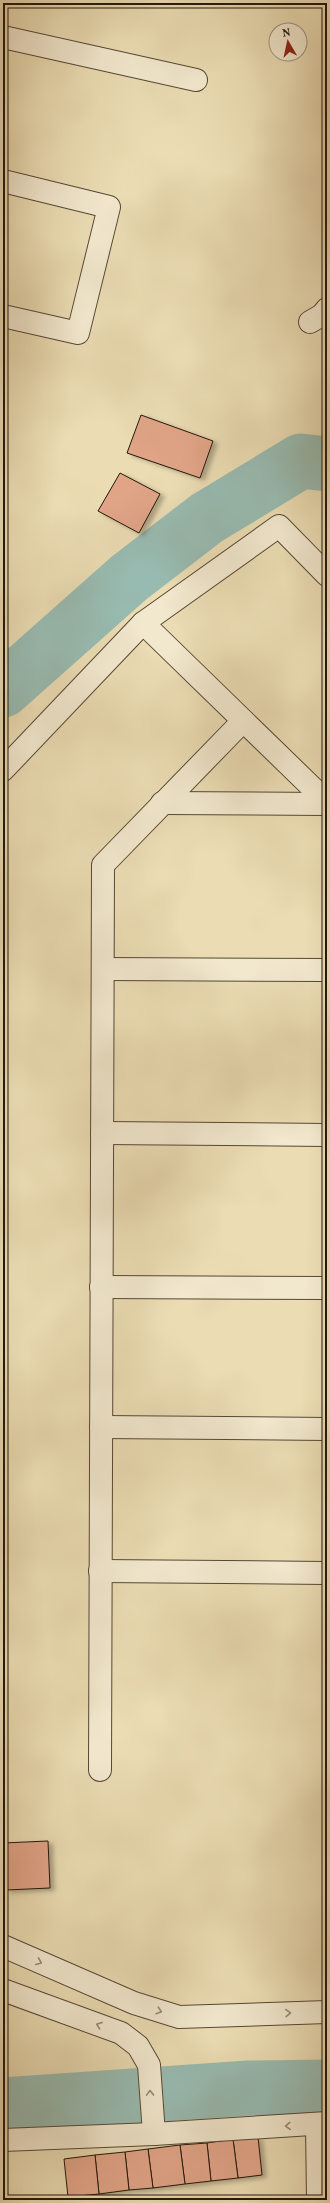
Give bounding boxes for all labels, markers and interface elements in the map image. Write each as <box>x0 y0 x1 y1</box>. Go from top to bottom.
north arrow <box>268 22 308 62</box>
text: N <box>282 26 292 42</box>
one-way arrow <box>34 1957 42 1965</box>
one-way arrow <box>155 2006 162 2015</box>
one-way arrow <box>285 2009 291 2018</box>
one-way arrow <box>95 2021 102 2029</box>
one-way arrow <box>146 2090 155 2096</box>
one-way arrow <box>285 2121 291 2130</box>

